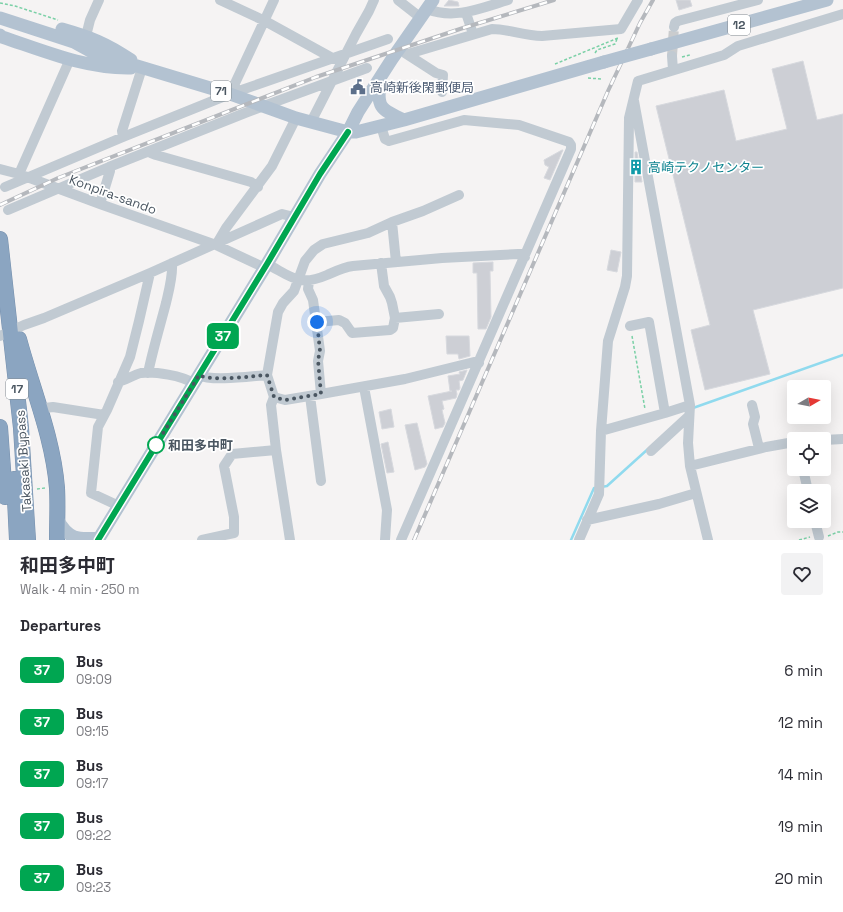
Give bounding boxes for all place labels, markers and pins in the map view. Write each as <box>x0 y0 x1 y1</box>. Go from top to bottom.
public building icon: 高崎新後閑郵便局 <box>349 78 367 96</box>
place label: 高崎新後閑郵便局 <box>370 79 474 96</box>
building icon: 高崎テクノセンター <box>627 158 645 176</box>
place label: 高崎テクノセンター <box>648 159 764 176</box>
marker: 和田多中町 <box>147 436 165 454</box>
place label: 和田多中町 <box>168 437 233 454</box>

